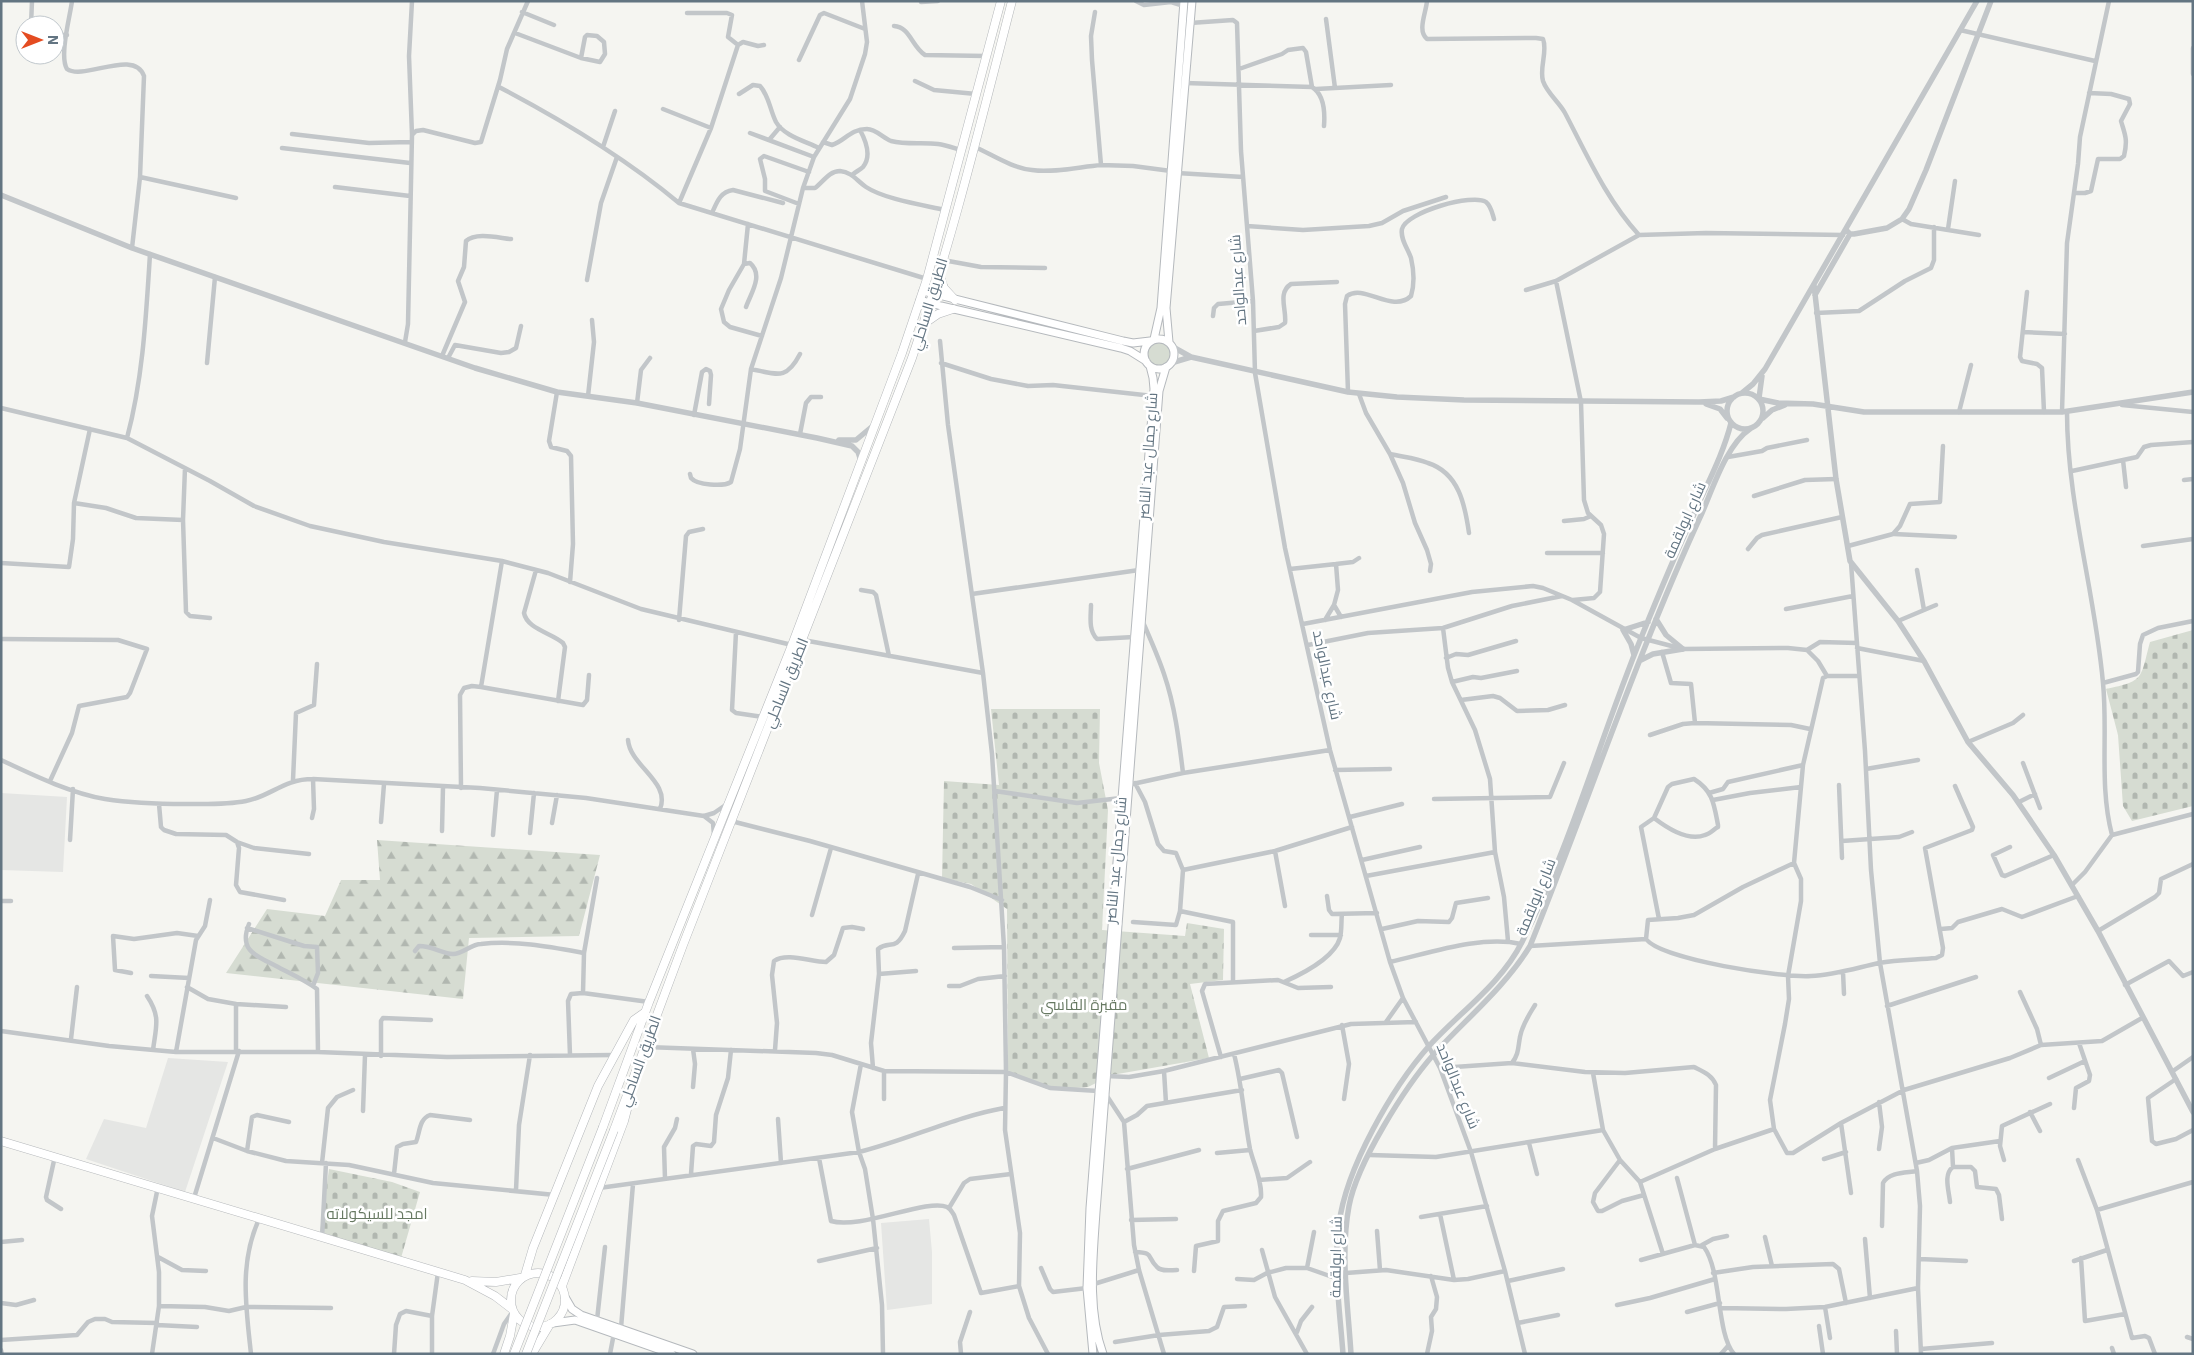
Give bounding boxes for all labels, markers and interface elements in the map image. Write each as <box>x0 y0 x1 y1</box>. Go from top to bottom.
north arrow <box>15 15 65 65</box>
text: N <box>44 35 62 45</box>
street label: شارع عبدالواحد <box>1225 234 1252 326</box>
street label: الطريق الساحلي <box>905 255 954 353</box>
street label: شارع جمال عبد الناصر <box>1134 392 1163 521</box>
street label: شارع ابولقمة <box>1659 479 1712 562</box>
street label: شارع عبدالواحد <box>1307 628 1346 722</box>
street label: الطريق الساحلي <box>759 635 815 732</box>
street label: شارع جمال عبد الناصر <box>1100 796 1132 925</box>
street label: شارع ابولقمة <box>1511 855 1562 939</box>
park label: مقبرة الفاسي <box>1041 995 1127 1017</box>
street label: الطريق الساحلي <box>614 1013 668 1110</box>
street label: شارع عبدالواحد <box>1431 1040 1484 1132</box>
park label: امجد للسيكولاته <box>326 1204 428 1223</box>
street label: شارع ابولقمة <box>1325 1216 1348 1298</box>

